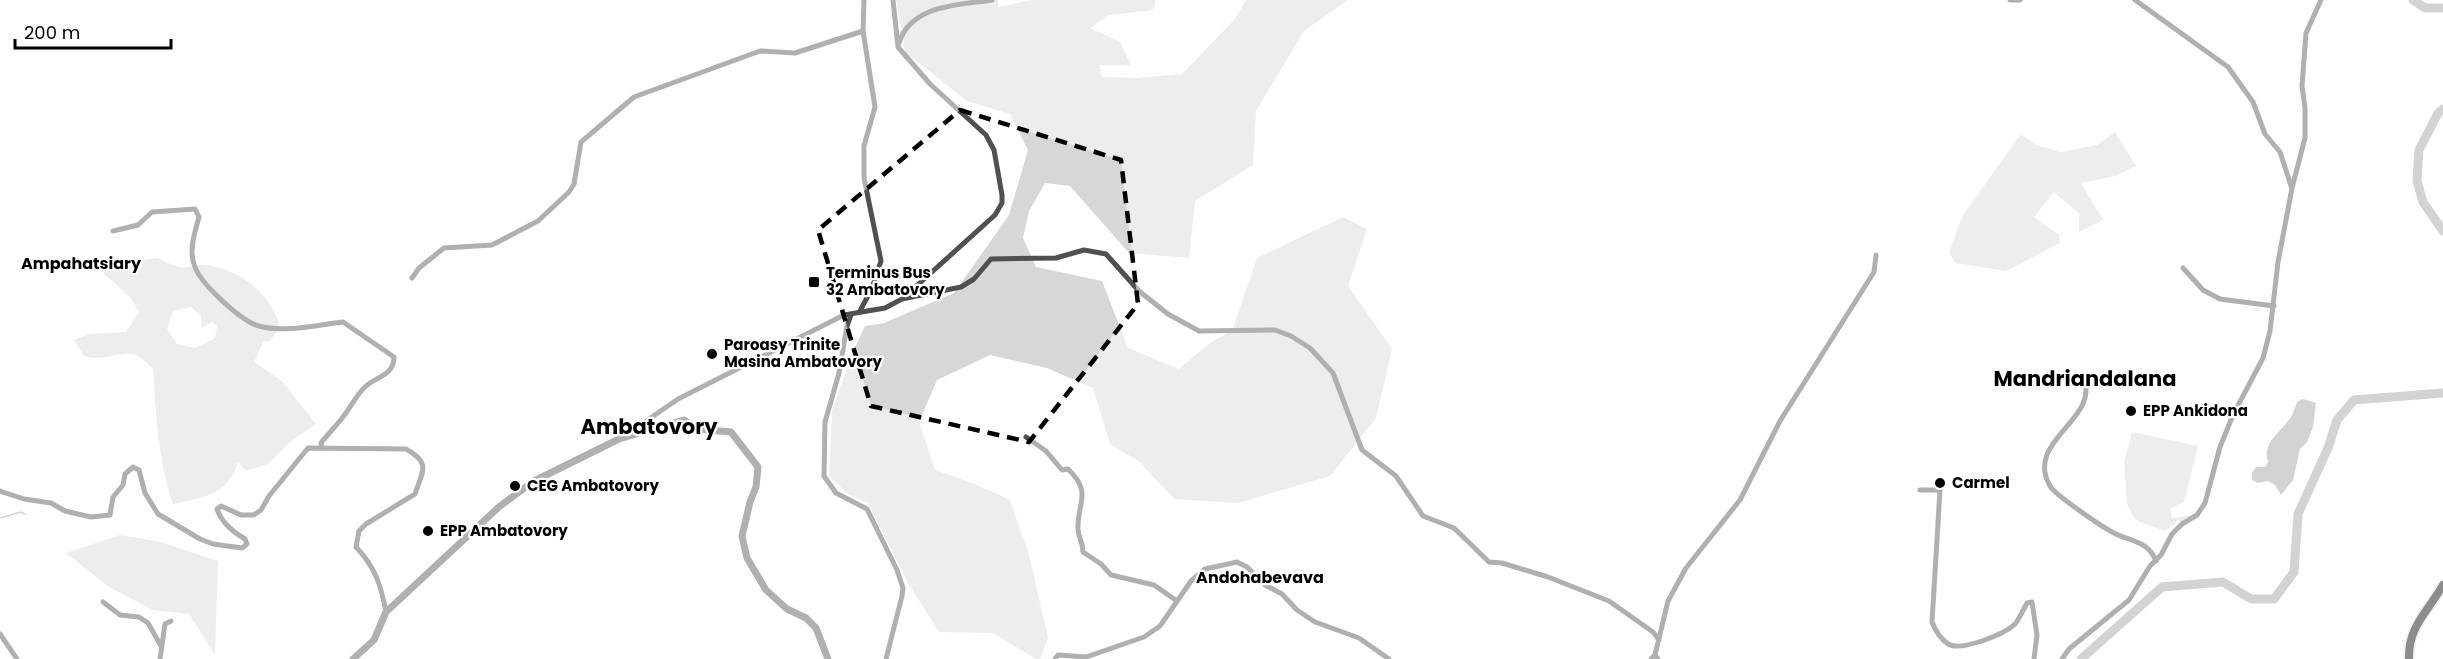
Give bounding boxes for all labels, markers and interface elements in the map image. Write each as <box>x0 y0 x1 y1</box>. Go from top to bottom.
scale bar <box>15 12 171 50</box>
text: 200 m <box>24 20 80 45</box>
district label: Ampahatsiary <box>21 252 142 275</box>
place label: Terminus Bus 32 Ambatovory <box>826 262 945 300</box>
marker: Terminus Bus 32 Ambatovory <box>807 275 821 289</box>
place label: Paroasy Trinite Masina Ambatovory <box>724 334 883 372</box>
marker: Paroasy Trinite Masina Ambatovory <box>705 347 719 361</box>
district label: Mandriandalana <box>1994 364 2176 393</box>
place label: EPP Ankidona <box>2143 400 2248 421</box>
marker: EPP Ankidona <box>2124 404 2138 418</box>
district label: Ambatovory <box>581 412 718 441</box>
place label: Carmel <box>1952 472 2010 493</box>
place label: CEG Ambatovory <box>527 475 659 496</box>
marker: Carmel <box>1933 476 1947 490</box>
marker: CEG Ambatovory <box>508 479 522 493</box>
place label: EPP Ambatovory <box>440 520 568 541</box>
marker: EPP Ambatovory <box>421 524 435 538</box>
district label: Andohabevava <box>1196 566 1324 589</box>

